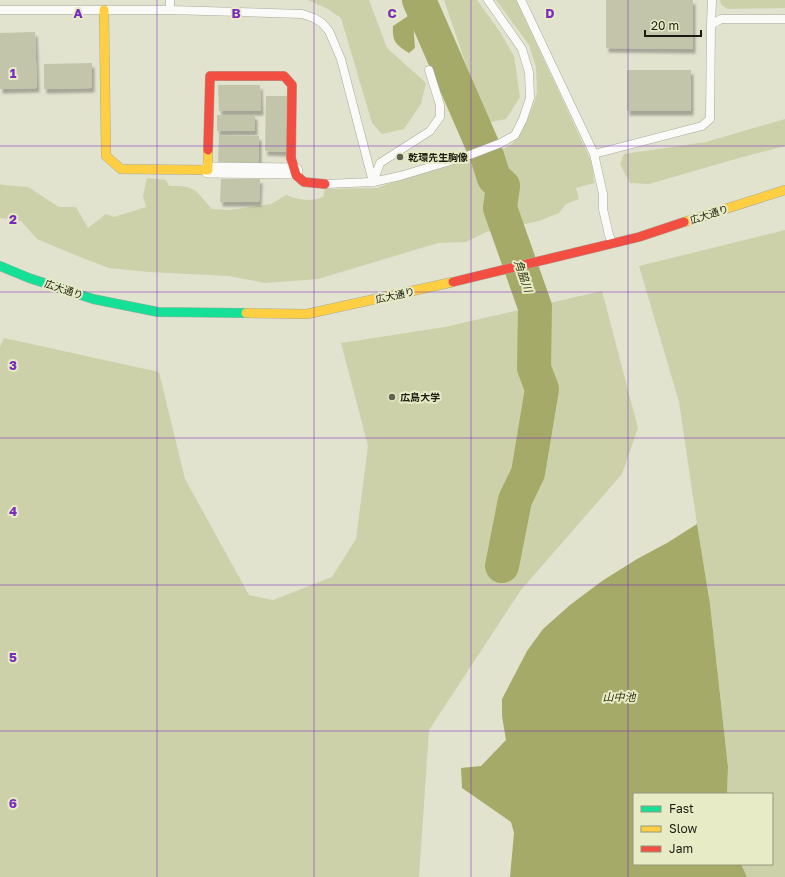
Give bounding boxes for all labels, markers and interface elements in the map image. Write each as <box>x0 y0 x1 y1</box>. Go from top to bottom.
text: A <box>73 5 83 21</box>
text: B <box>231 5 241 21</box>
text: C <box>387 5 397 21</box>
text: D <box>545 5 555 21</box>
scale bar <box>645 12 701 38</box>
text: 20 m <box>651 18 679 33</box>
text: 1 <box>10 65 17 81</box>
place label: 乾環先生胸像 <box>408 151 468 163</box>
marker: 乾環先生胸像 <box>395 152 405 162</box>
street label: 広大通り <box>688 202 730 226</box>
text: 2 <box>9 211 17 227</box>
water label: 角脇川 <box>512 258 536 295</box>
street label: 広大通り <box>43 277 85 301</box>
street label: 広大通り <box>374 285 416 305</box>
text: 3 <box>9 357 17 373</box>
place label: 広島大学 <box>400 391 440 403</box>
marker: 広島大学 <box>387 392 397 402</box>
text: 4 <box>9 503 17 519</box>
text: 5 <box>9 649 17 665</box>
water label: 山中池 <box>603 690 636 703</box>
legend <box>633 793 773 865</box>
text: 6 <box>9 795 17 811</box>
text: Fast <box>669 801 694 816</box>
text: Slow <box>669 821 697 836</box>
text: Jam <box>669 841 693 856</box>

